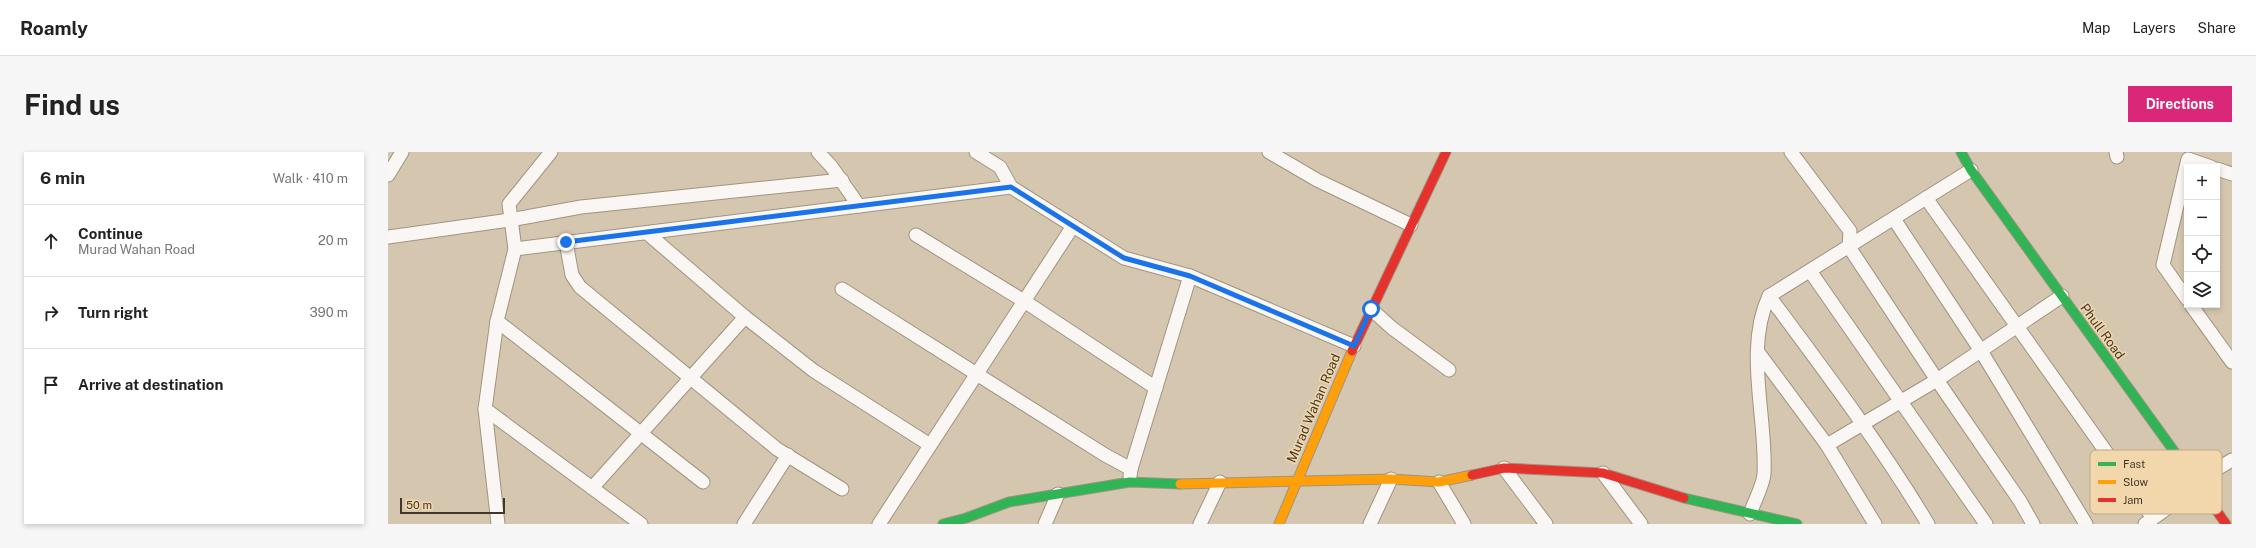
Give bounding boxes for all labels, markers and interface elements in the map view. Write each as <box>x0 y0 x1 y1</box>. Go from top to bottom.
text: Roamly <box>20 17 88 39</box>
text: Map <box>2082 20 2110 36</box>
text: Layers <box>2132 20 2176 36</box>
text: Share <box>2198 20 2236 36</box>
button: Directions <box>2128 86 2232 122</box>
text: Find us <box>24 88 120 121</box>
map controls <box>2184 164 2220 308</box>
button: + <box>2184 164 2220 200</box>
text: 6 min <box>40 168 85 188</box>
text: Walk · 410 m <box>273 171 348 186</box>
button: − <box>2184 200 2220 236</box>
text: Continue <box>78 225 143 242</box>
icon: ahead <box>40 230 62 252</box>
text: 20 m <box>318 233 348 248</box>
route end <box>557 233 575 251</box>
button: locate <box>2184 236 2220 272</box>
text: Murad Wahan Road <box>78 242 195 257</box>
button: layers <box>2184 272 2220 308</box>
route start <box>1362 300 1380 318</box>
street label: Phull Road <box>2077 301 2128 362</box>
icon: right <box>40 302 62 324</box>
text: Turn right <box>78 304 148 321</box>
text: 390 m <box>310 305 348 320</box>
street label: Murad Wahan Road <box>1284 351 1343 465</box>
icon: arrive <box>40 374 62 396</box>
text: Arrive at destination <box>78 376 223 393</box>
legend <box>2090 450 2222 514</box>
text: Fast <box>2123 458 2145 470</box>
text: Slow <box>2123 476 2149 488</box>
text: Jam <box>2123 494 2143 506</box>
scale bar <box>400 496 505 515</box>
text: 50 m <box>406 499 432 511</box>

